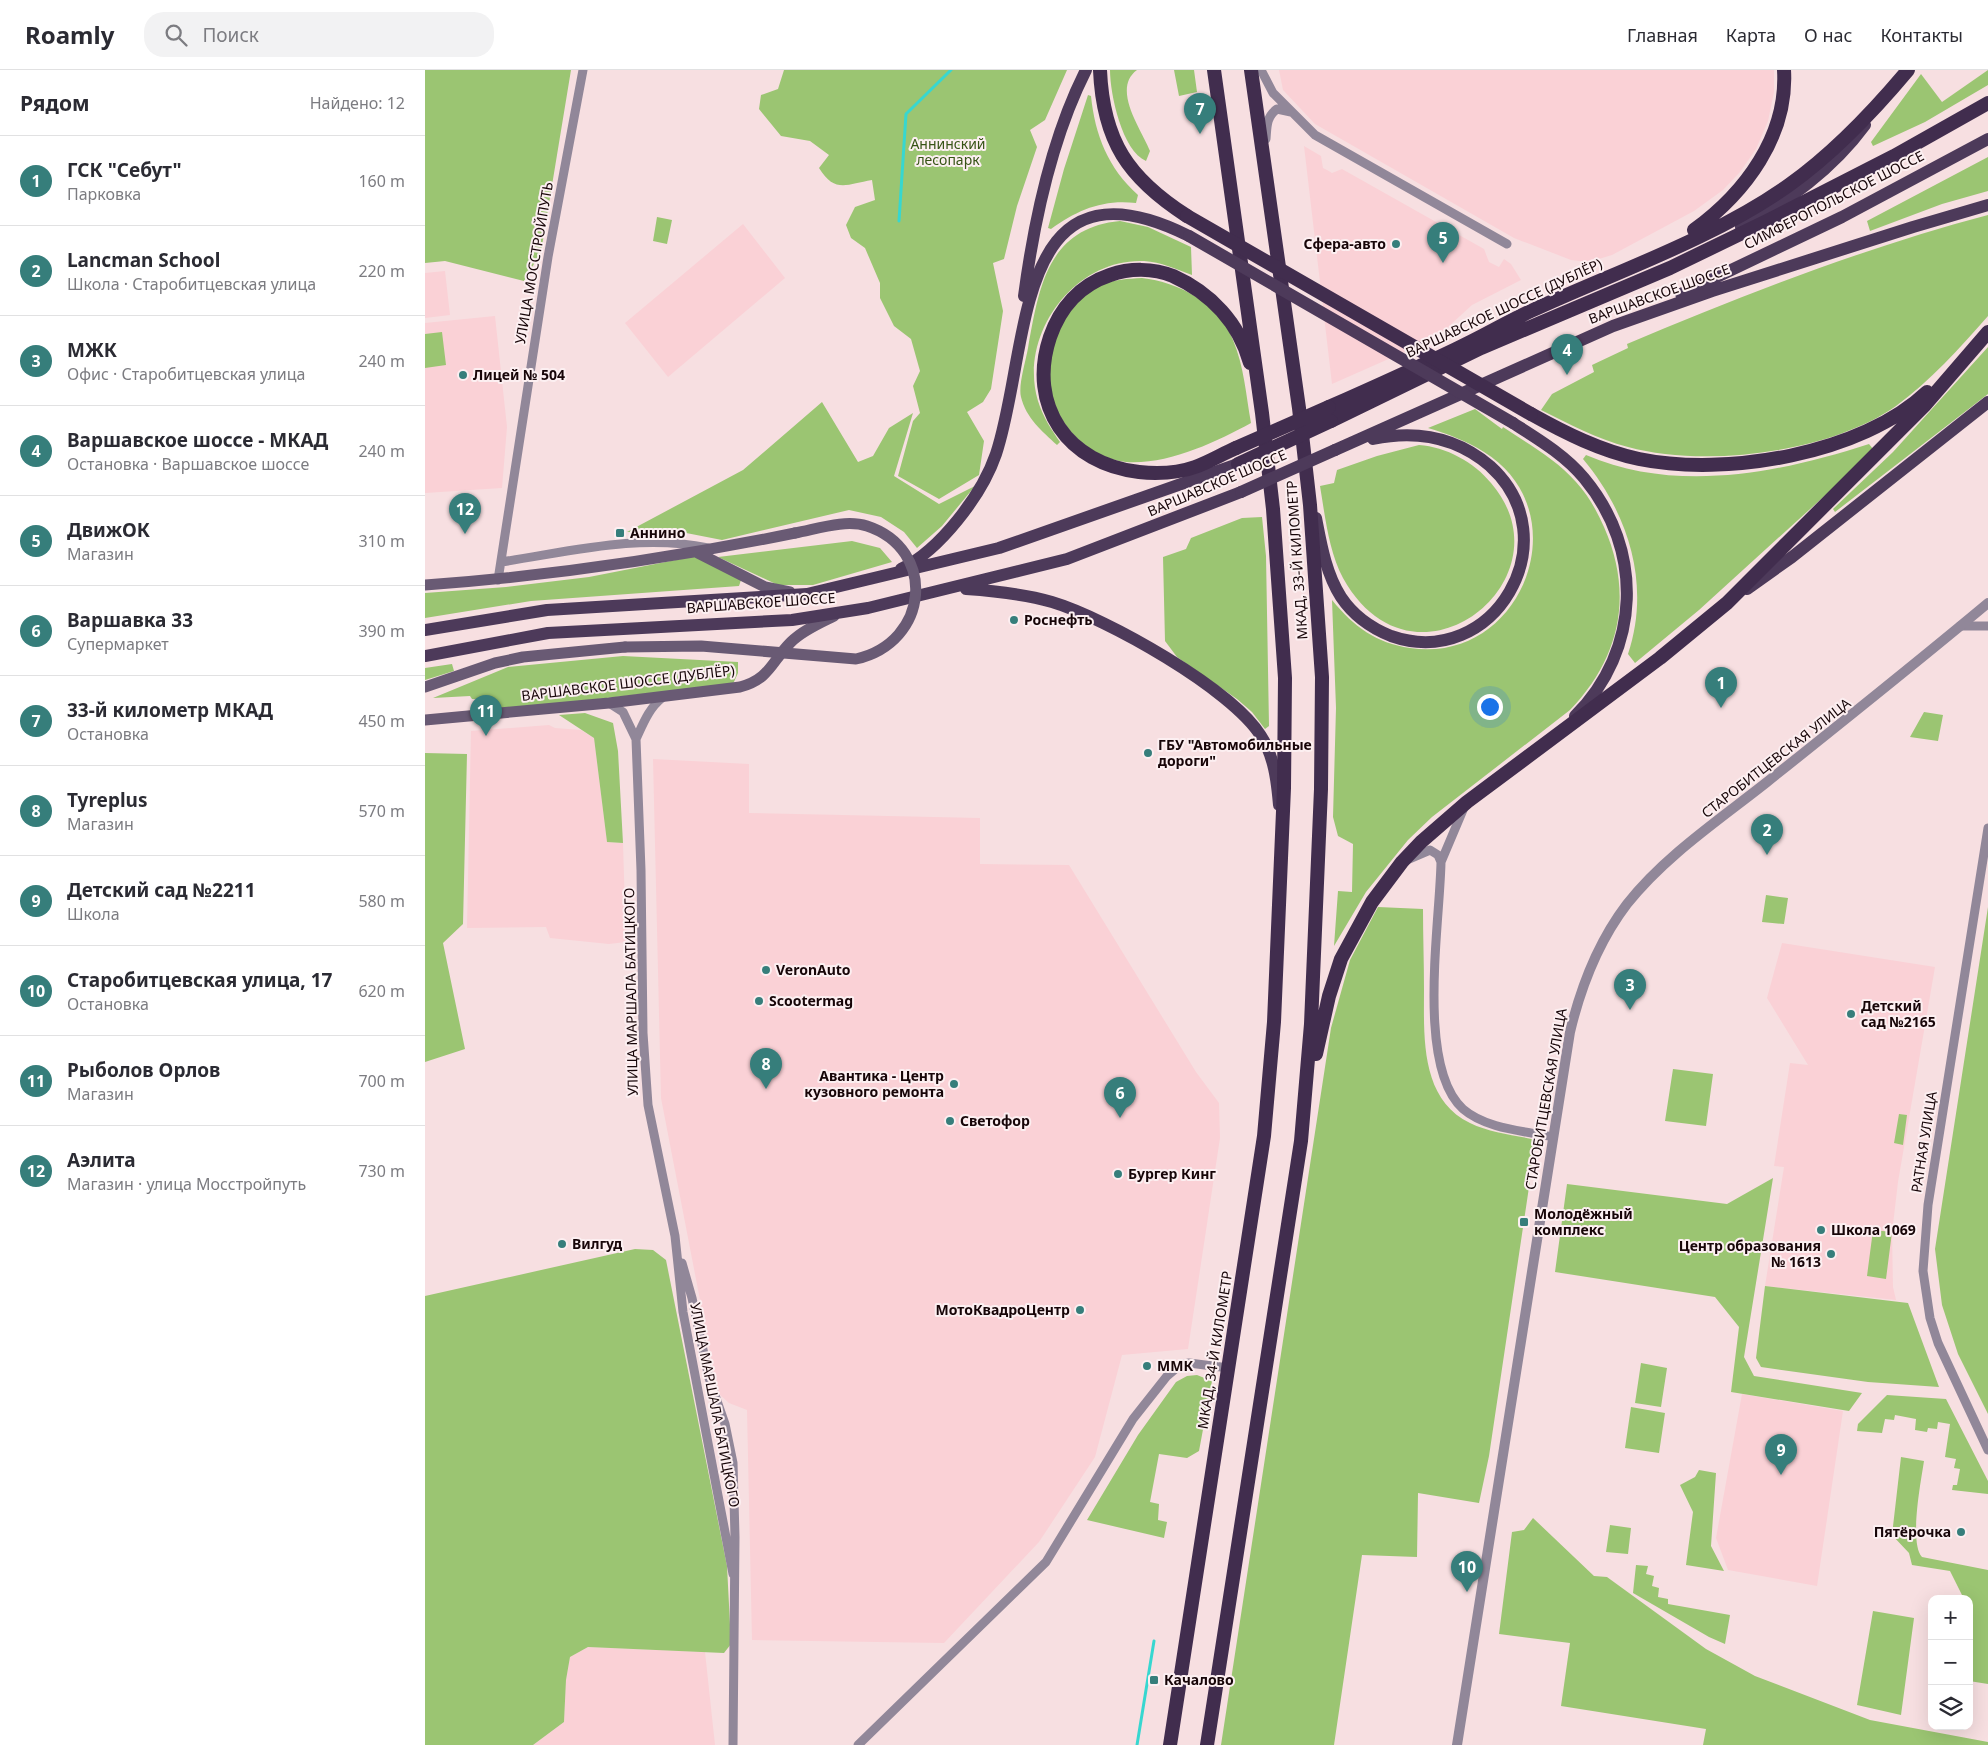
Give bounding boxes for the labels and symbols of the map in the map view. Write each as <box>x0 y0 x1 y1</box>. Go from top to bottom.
pin: 7 <box>1184 93 1216 134</box>
park label: Аннинский лесопарк <box>910 134 986 169</box>
street label: СИМФЕРОПОЛЬСКОЕ ШОССЕ <box>1740 146 1927 253</box>
street label: УЛИЦА МОССТРОЙПУТЬ <box>510 180 557 345</box>
pin: 5 <box>1427 222 1459 263</box>
place label: Сфера-авто <box>1304 234 1386 253</box>
marker: Сфера-авто <box>1390 238 1402 250</box>
street label: ВАРШАВСКОЕ ШОССЕ (ДУБЛЁР) <box>1403 254 1605 362</box>
street label: ВАРШАВСКОЕ ШОССЕ <box>1586 259 1732 328</box>
pin: 4 <box>1551 334 1583 375</box>
place label: Лицей № 504 <box>473 365 565 384</box>
marker: Лицей № 504 <box>457 369 469 381</box>
street label: ВАРШАВСКОЕ ШОССЕ <box>1144 445 1289 520</box>
street label: МКАД, 33-Й КИЛОМЕТР <box>1281 480 1312 640</box>
pin: 12 <box>449 493 481 534</box>
place label: Аннино <box>630 523 686 542</box>
marker: Аннино <box>614 527 626 539</box>
street label: ВАРШАВСКОЕ ШОССЕ <box>686 588 836 617</box>
place label: Роснефть <box>1024 610 1093 629</box>
marker: Роснефть <box>1008 614 1020 626</box>
street label: ВАРШАВСКОЕ ШОССЕ (ДУБЛЁР) <box>520 660 736 705</box>
pin: 1 <box>1705 667 1737 708</box>
street label: СТАРОБИТЦЕВСКАЯ УЛИЦА <box>1697 693 1854 822</box>
your location <box>1477 694 1503 720</box>
pin: 11 <box>470 695 502 736</box>
place label: ГБУ "Автомобильные дороги" <box>1158 735 1312 770</box>
marker: ГБУ "Автомобильные дороги" <box>1142 747 1154 759</box>
pin: 2 <box>1751 814 1783 855</box>
street label: УЛИЦА МАРШАЛА БАТИЦКОГО <box>619 888 642 1096</box>
place label: VeronAuto <box>776 960 851 979</box>
marker: VeronAuto <box>760 964 772 976</box>
pin: 3 <box>1614 969 1646 1010</box>
place label: Scootermag <box>769 991 853 1010</box>
marker: Scootermag <box>753 995 765 1007</box>
place label: Детский сад №2165 <box>1861 996 1936 1031</box>
street label: СТАРОБИТЦЕВСКАЯ УЛИЦА <box>1520 1006 1571 1191</box>
marker: Детский сад №2165 <box>1845 1008 1857 1020</box>
pin: 8 <box>750 1048 782 1089</box>
place label: Авантика - Центр кузовного ремонта <box>804 1066 944 1101</box>
pin: 6 <box>1104 1077 1136 1118</box>
marker: Авантика - Центр кузовного ремонта <box>948 1078 960 1090</box>
street label: РАТНАЯ УЛИЦА <box>1906 1090 1941 1194</box>
place label: Светофор <box>960 1111 1030 1130</box>
marker: Светофор <box>944 1115 956 1127</box>
place label: Бургер Кинг <box>1128 1164 1216 1183</box>
marker: Бургер Кинг <box>1112 1168 1124 1180</box>
place label: Молодёжный комплекс <box>1534 1204 1633 1239</box>
marker: Молодёжный комплекс <box>1518 1216 1530 1228</box>
place label: Школа 1069 <box>1831 1220 1916 1239</box>
marker: Школа 1069 <box>1815 1224 1827 1236</box>
place label: Вилгуд <box>572 1234 622 1253</box>
place label: Центр образования № 1613 <box>1679 1236 1821 1271</box>
marker: Вилгуд <box>556 1238 568 1250</box>
marker: Центр образования № 1613 <box>1825 1248 1837 1260</box>
street label: МКАД, 34-Й КИЛОМЕТР <box>1193 1270 1236 1430</box>
place label: МотоКвадроЦентр <box>936 1300 1070 1319</box>
street label: УЛИЦА МАРШАЛА БАТИЦКОГО <box>686 1301 745 1509</box>
marker: МотоКвадроЦентр <box>1074 1304 1086 1316</box>
place label: ММК <box>1157 1356 1193 1375</box>
marker: ММК <box>1141 1360 1153 1372</box>
pin: 9 <box>1765 1434 1797 1475</box>
place label: Пятёрочка <box>1874 1522 1951 1541</box>
marker: Пятёрочка <box>1955 1526 1967 1538</box>
pin: 10 <box>1451 1551 1483 1592</box>
place label: Качалово <box>1164 1670 1234 1689</box>
marker: Качалово <box>1148 1674 1160 1686</box>

